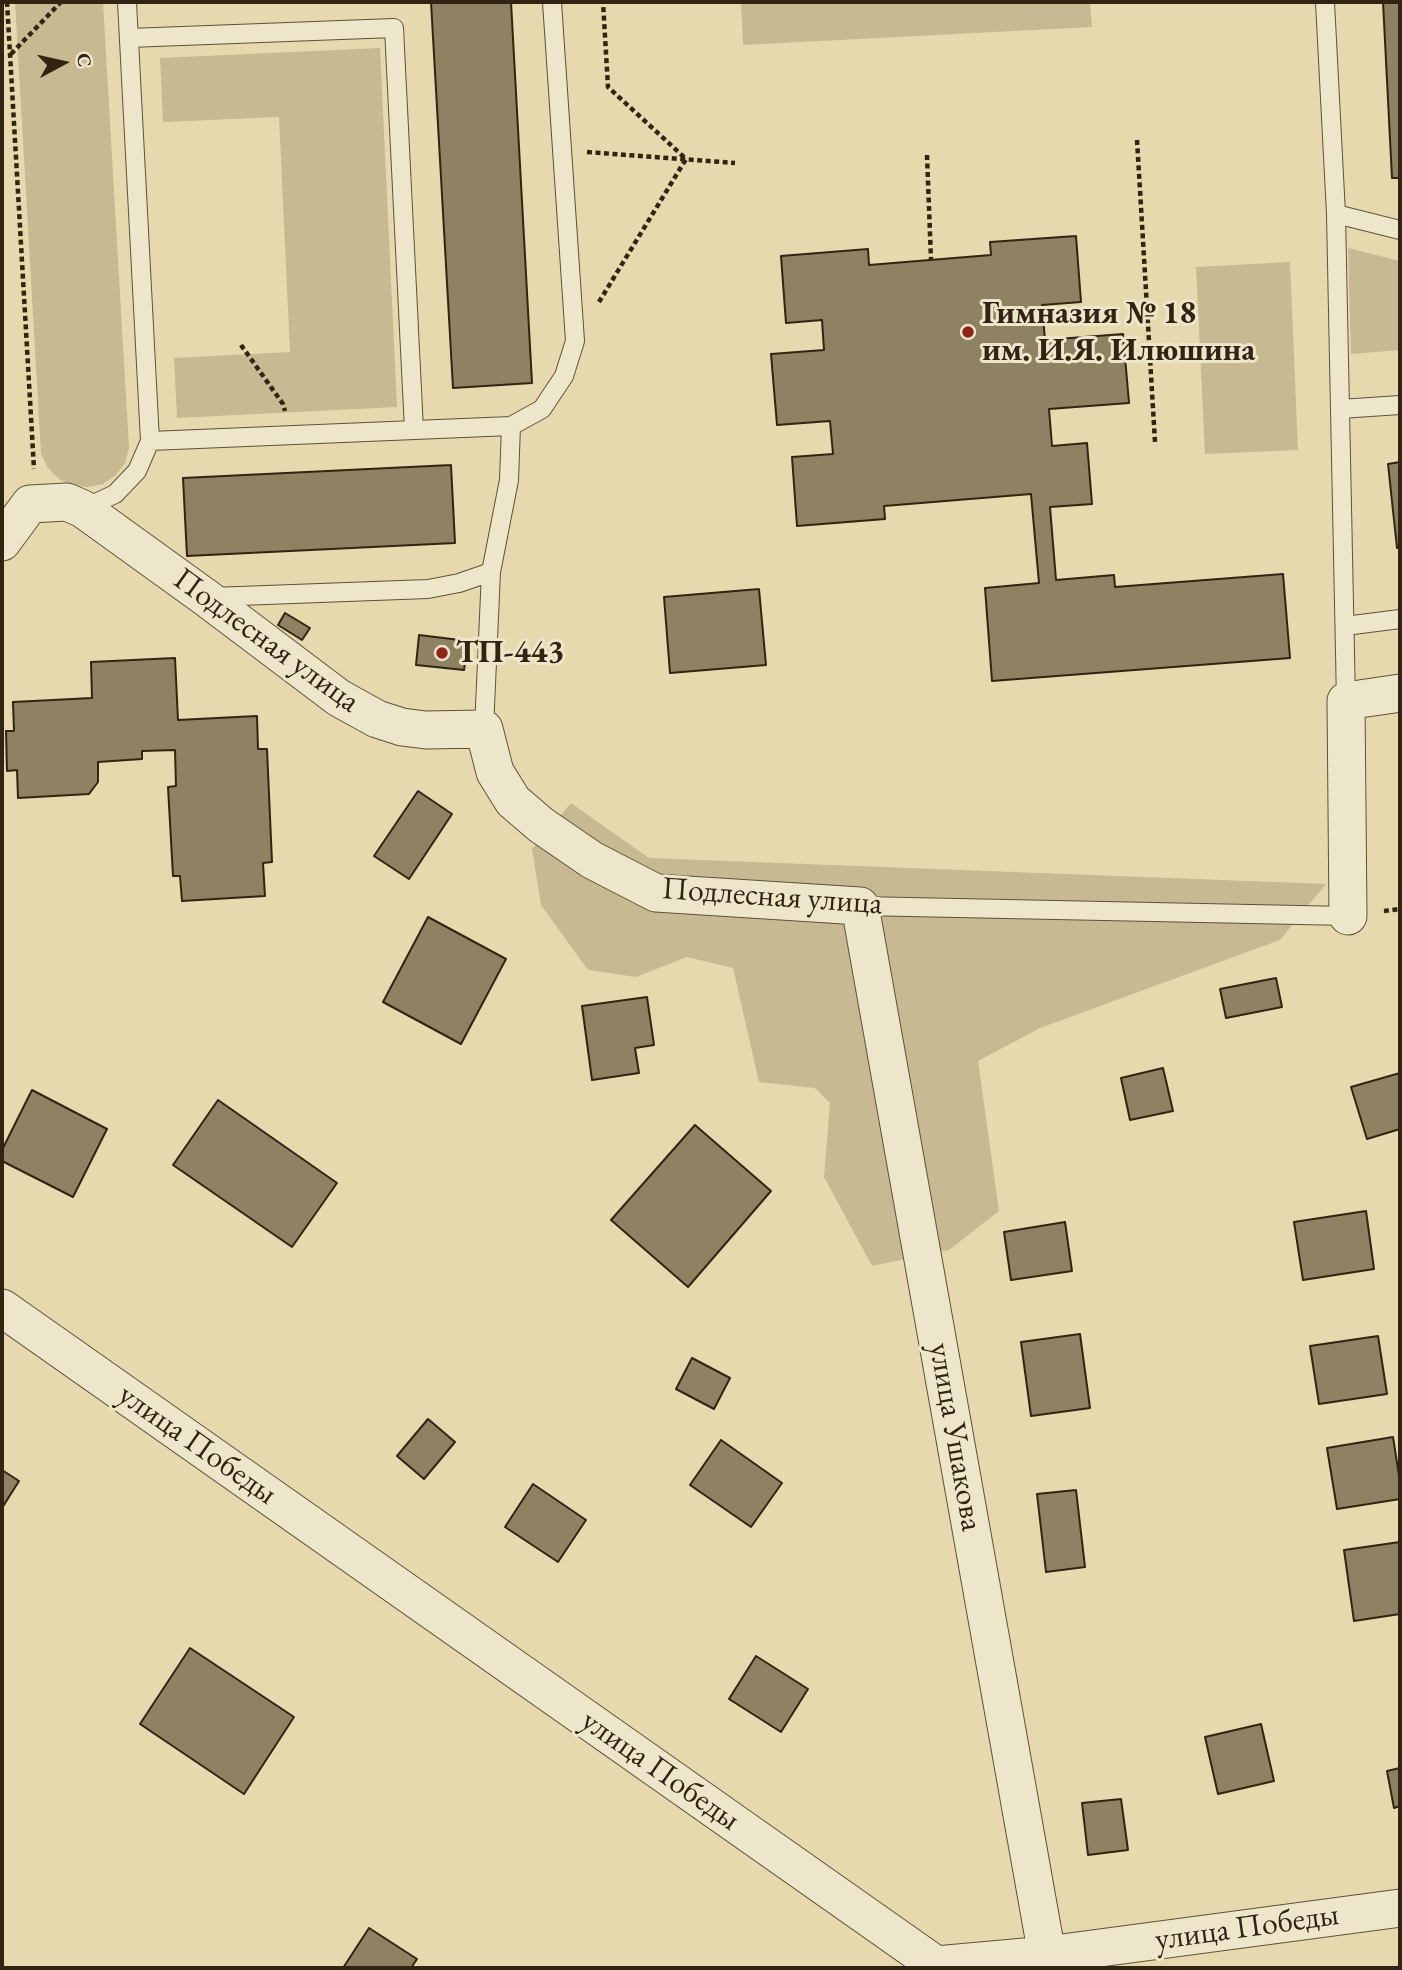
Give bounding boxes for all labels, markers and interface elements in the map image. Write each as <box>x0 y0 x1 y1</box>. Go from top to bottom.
north arrow <box>28 28 98 98</box>
text: С <box>71 52 98 68</box>
place label: Гимназия № 18 им. И.Я. Илюшина <box>982 295 1255 370</box>
marker: Гимназия № 18 им. И.Я. Илюшина <box>960 324 976 340</box>
street label: Подлесная улица <box>165 561 367 721</box>
place label: ТП-443 <box>456 634 564 672</box>
marker: ТП-443 <box>434 645 450 661</box>
street label: Подлесная улица <box>660 870 884 924</box>
street label: улица Ушакова <box>920 1340 990 1534</box>
street label: улица Победы <box>110 1376 284 1514</box>
street label: улица Победы <box>573 1702 747 1840</box>
street label: улица Победы <box>1153 1896 1341 1960</box>

